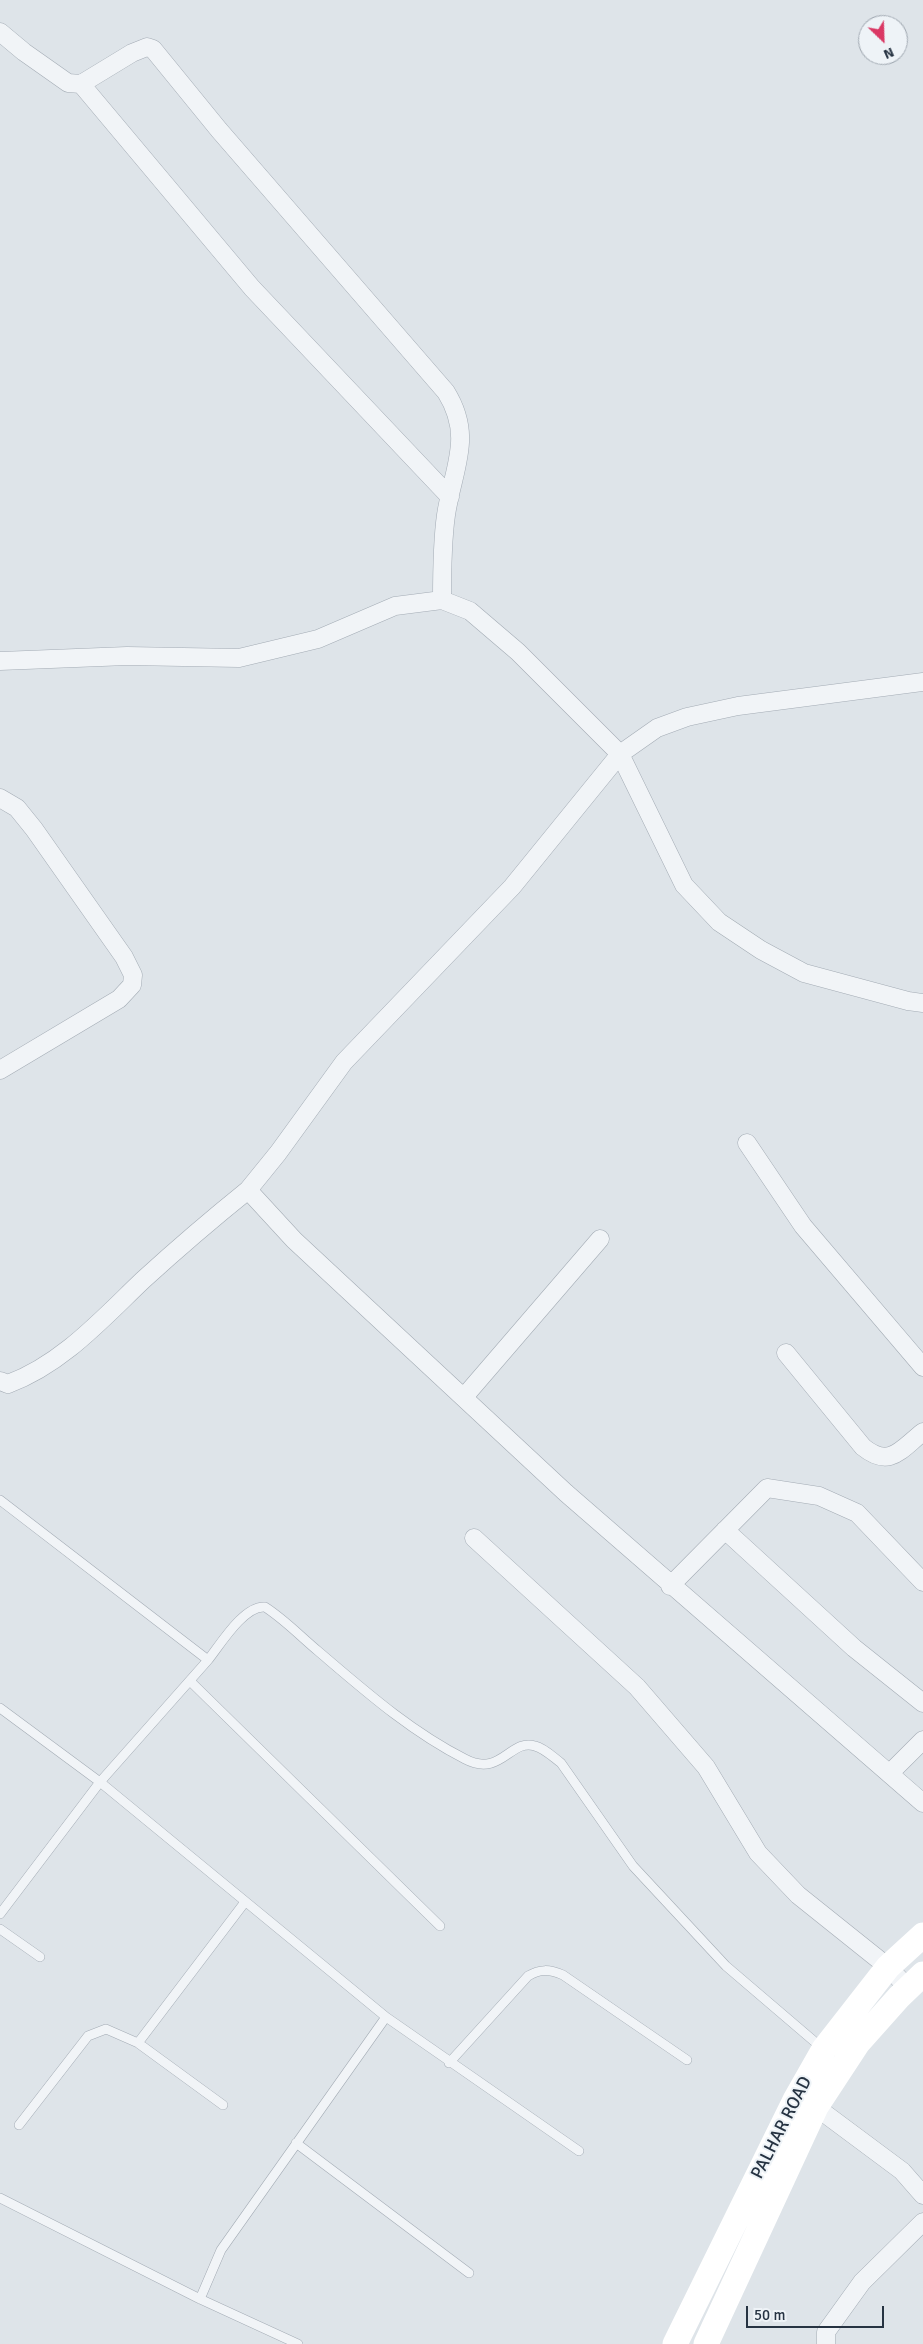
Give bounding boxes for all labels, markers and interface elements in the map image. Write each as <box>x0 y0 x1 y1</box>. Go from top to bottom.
north arrow <box>858 15 908 65</box>
text: N <box>881 43 897 63</box>
street label: PALHAR ROAD <box>747 2073 817 2183</box>
scale bar <box>748 2296 886 2328</box>
text: 50 m <box>754 2306 785 2324</box>

